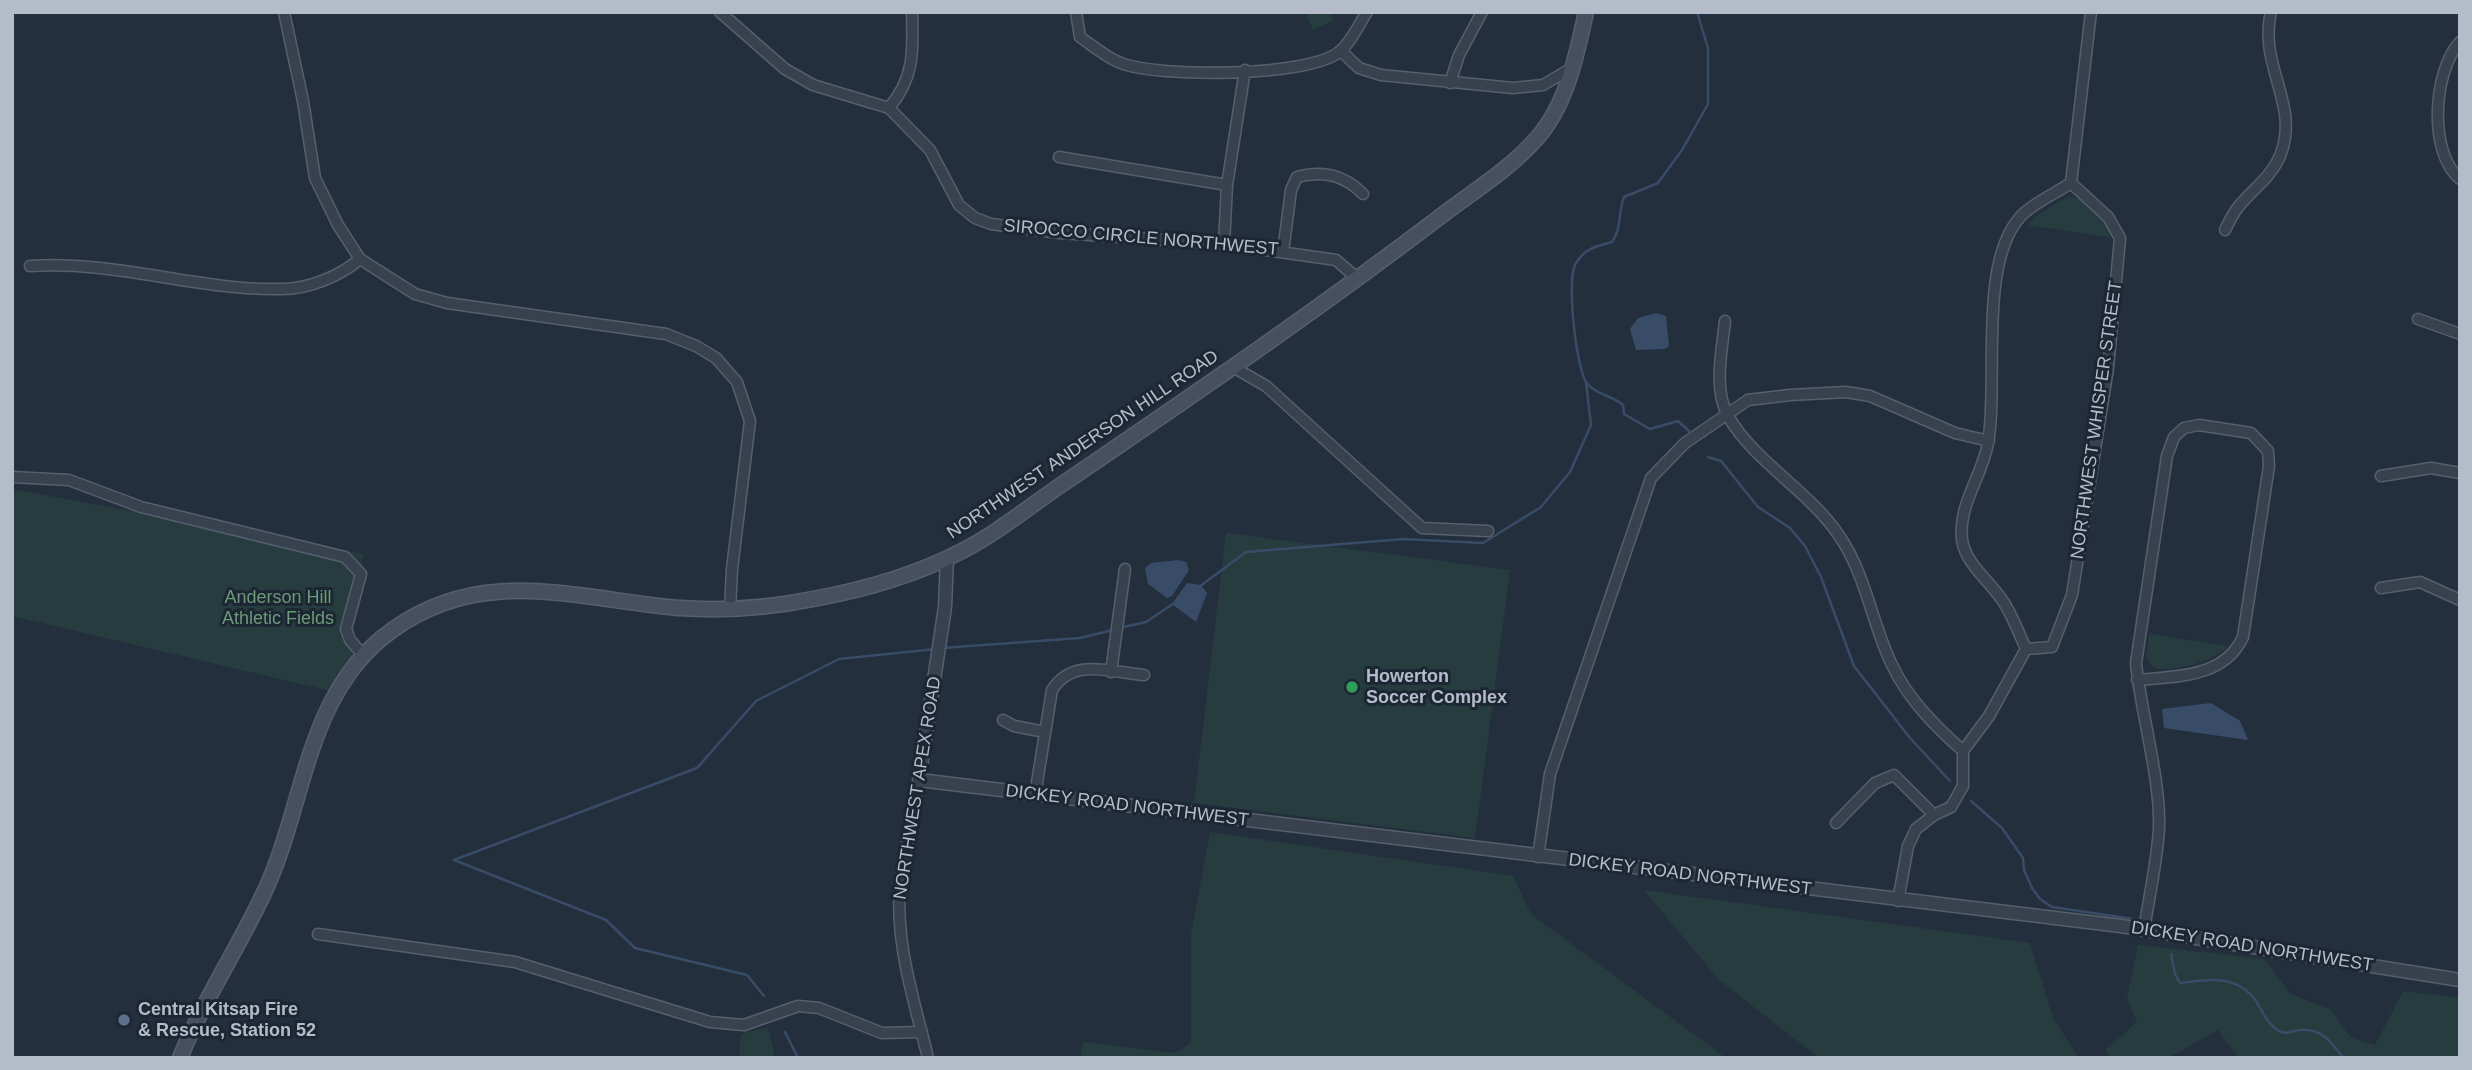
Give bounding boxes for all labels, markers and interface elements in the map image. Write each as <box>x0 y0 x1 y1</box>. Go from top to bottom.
street label: SIROCCO CIRCLE NORTHWEST <box>1003 215 1279 261</box>
street label: NORTHWEST WHISPER STREET <box>2067 280 2127 560</box>
street label: NORTHWEST ANDERSON HILL ROAD <box>943 346 1223 544</box>
park label: Anderson Hill Athletic Fields <box>222 587 334 630</box>
place label: Howerton Soccer Complex <box>1366 666 1507 708</box>
street label: NORTHWEST APEX ROAD <box>890 675 946 901</box>
marker: Howerton Soccer Complex <box>1344 679 1360 695</box>
street label: DICKEY ROAD NORTHWEST <box>1004 780 1250 832</box>
street label: DICKEY ROAD NORTHWEST <box>1567 849 1813 901</box>
street label: DICKEY ROAD NORTHWEST <box>2129 917 2375 977</box>
place label: Central Kitsap Fire & Rescue, Station 52 <box>138 999 316 1042</box>
marker: Central Kitsap Fire & Rescue, Station 52 <box>116 1012 132 1028</box>

